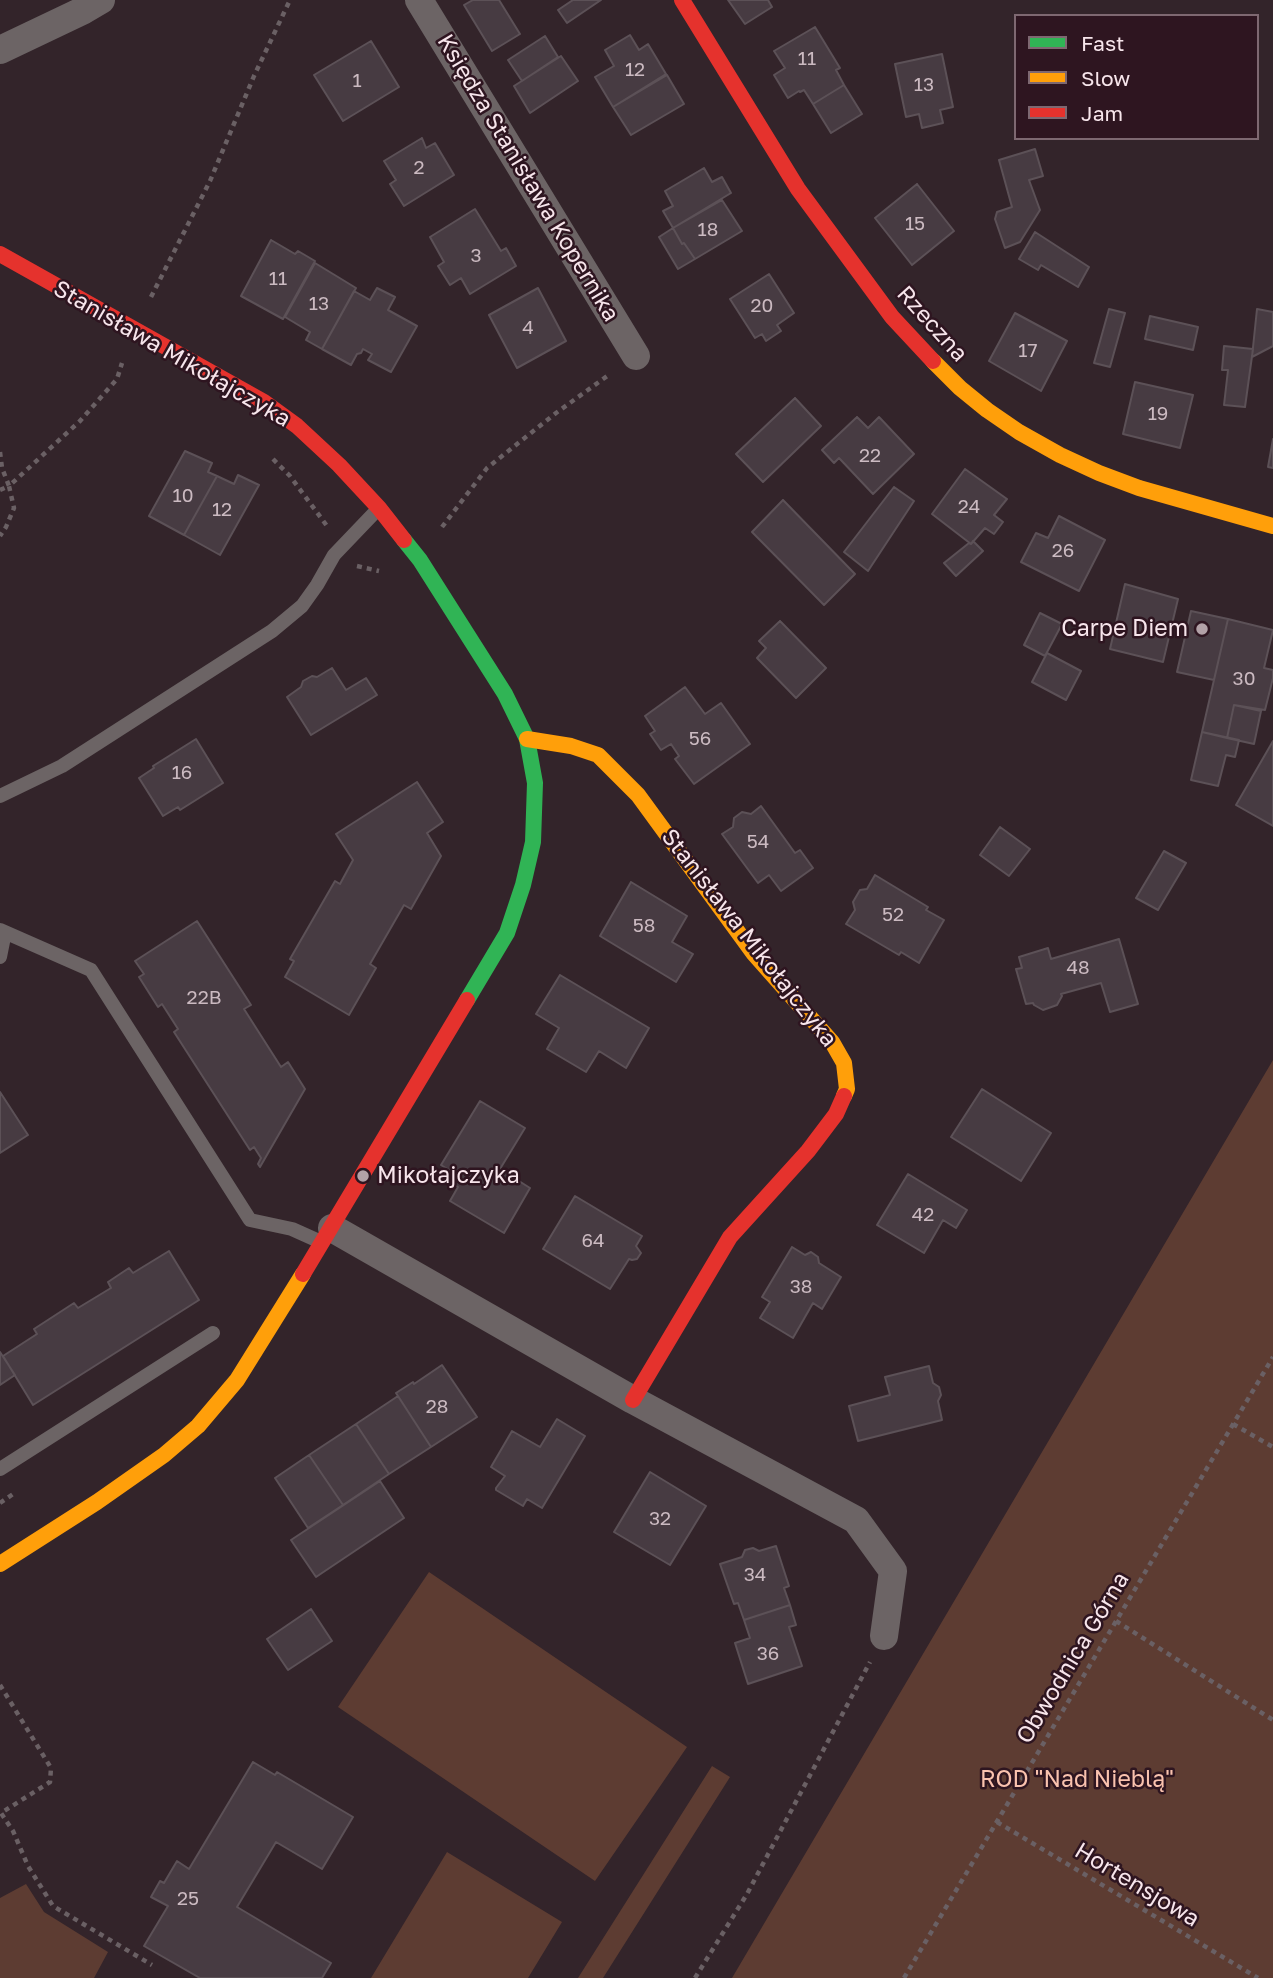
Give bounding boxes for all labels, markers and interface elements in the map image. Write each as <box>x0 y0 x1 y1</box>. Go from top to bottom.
legend <box>1014 14 1259 140</box>
street label: Księdza Stanisława Kopernika <box>431 29 625 327</box>
text: Fast <box>1081 30 1124 56</box>
house number: 11 <box>798 48 816 70</box>
house number: 12 <box>625 59 645 81</box>
text: Slow <box>1081 65 1130 91</box>
house number: 1 <box>352 70 362 92</box>
house number: 13 <box>914 74 934 96</box>
text: Jam <box>1081 100 1123 126</box>
house number: 2 <box>413 157 425 179</box>
house number: 15 <box>905 213 925 235</box>
house number: 18 <box>698 219 718 241</box>
house number: 3 <box>470 245 482 267</box>
house number: 11 <box>269 268 287 290</box>
street label: Stanisława Mikołajczyka <box>49 275 295 433</box>
street label: Rzeczna <box>891 280 973 368</box>
house number: 13 <box>309 293 329 315</box>
house number: 20 <box>751 295 773 317</box>
house number: 4 <box>522 317 534 339</box>
house number: 17 <box>1018 340 1038 362</box>
house number: 19 <box>1148 403 1168 425</box>
house number: 22 <box>859 445 881 467</box>
house number: 10 <box>173 485 193 507</box>
house number: 24 <box>958 496 980 518</box>
house number: 12 <box>212 499 232 521</box>
house number: 26 <box>1052 540 1074 562</box>
place label: Carpe Diem <box>1061 615 1188 643</box>
marker: Carpe Diem <box>1194 621 1210 637</box>
house number: 30 <box>1233 668 1255 690</box>
house number: 56 <box>689 728 711 750</box>
house number: 16 <box>172 762 192 784</box>
street label: Stanisława Mikołajczyka <box>655 823 843 1053</box>
house number: 54 <box>747 831 769 853</box>
house number: 52 <box>882 904 904 926</box>
house number: 58 <box>633 915 655 937</box>
house number: 48 <box>1066 957 1090 979</box>
house number: 22B <box>187 987 221 1009</box>
place label: Mikołajczyka <box>377 1162 520 1190</box>
marker: Mikołajczyka <box>355 1168 371 1184</box>
house number: 42 <box>912 1204 934 1226</box>
house number: 64 <box>581 1230 605 1252</box>
house number: 38 <box>790 1276 812 1298</box>
house number: 28 <box>426 1396 448 1418</box>
house number: 32 <box>649 1508 671 1530</box>
house number: 34 <box>744 1564 766 1586</box>
street label: Obwodnica Górna <box>1011 1567 1135 1749</box>
house number: 36 <box>757 1643 779 1665</box>
park label: ROD "Nad Nieblą" <box>980 1766 1174 1794</box>
street label: Hortensjowa <box>1070 1837 1204 1933</box>
house number: 25 <box>177 1888 199 1910</box>

